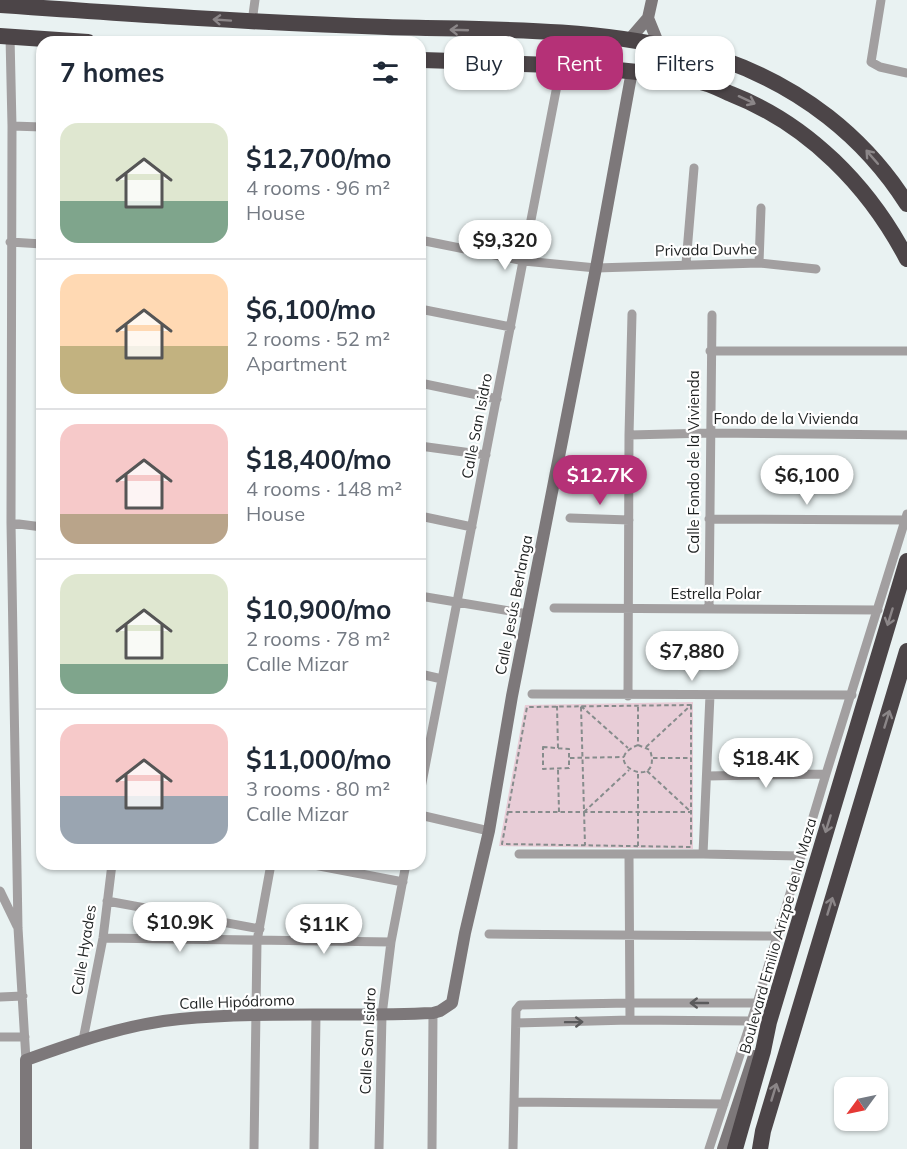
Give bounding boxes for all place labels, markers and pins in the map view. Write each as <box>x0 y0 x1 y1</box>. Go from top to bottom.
pin: $9,320 <box>456 220 554 271</box>
pin: $12.7K <box>551 455 649 506</box>
pin: $6,100 <box>758 455 856 506</box>
pin: $7,880 <box>643 631 741 682</box>
pin: $18.4K <box>717 738 815 789</box>
pin: $10.9K <box>131 902 229 953</box>
pin: $11K <box>288 904 360 955</box>

